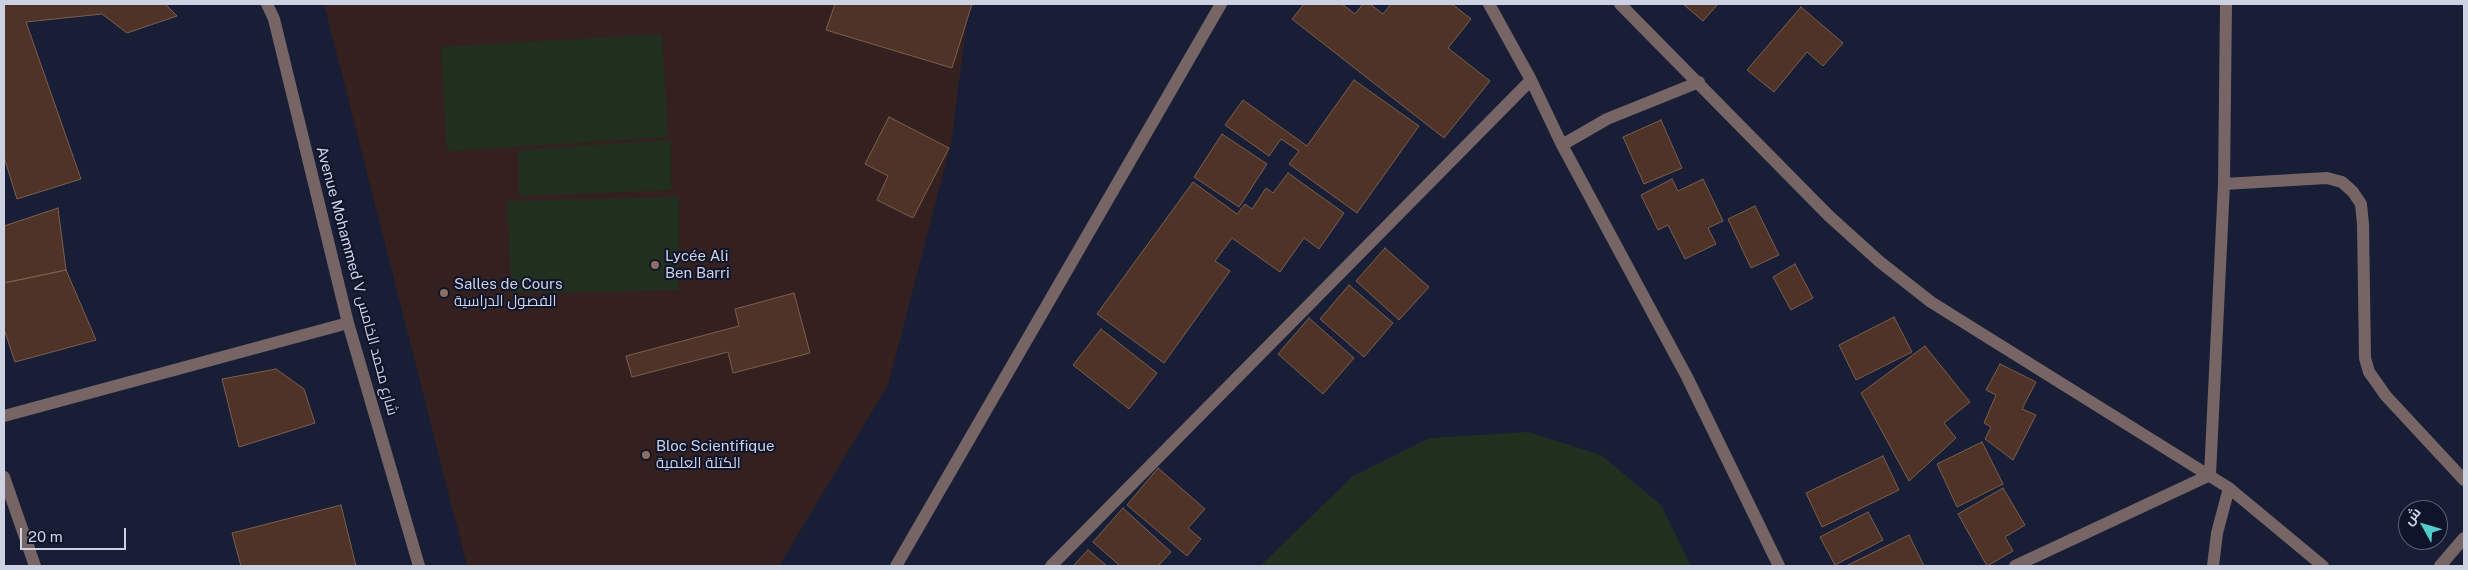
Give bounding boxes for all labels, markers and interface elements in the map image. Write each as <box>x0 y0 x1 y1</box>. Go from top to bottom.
street label: Avenue Mohammed V شارع محمد الخامس <box>312 145 402 417</box>
place label: Lycée Ali Ben Barri <box>665 247 730 282</box>
marker: Lycée Ali Ben Barri <box>649 259 661 271</box>
place label: Salles de Cours الفصول الدراسية <box>454 275 563 310</box>
marker: Salles de Cours الفصول الدراسية <box>438 287 450 299</box>
place label: Bloc Scientifique الكتلة العلمية <box>656 437 774 472</box>
marker: Bloc Scientifique الكتلة العلمية <box>640 449 652 461</box>
north arrow <box>2398 500 2448 550</box>
text: ش <box>2400 504 2424 528</box>
scale bar <box>22 518 129 550</box>
text: 20 m <box>28 528 63 545</box>

